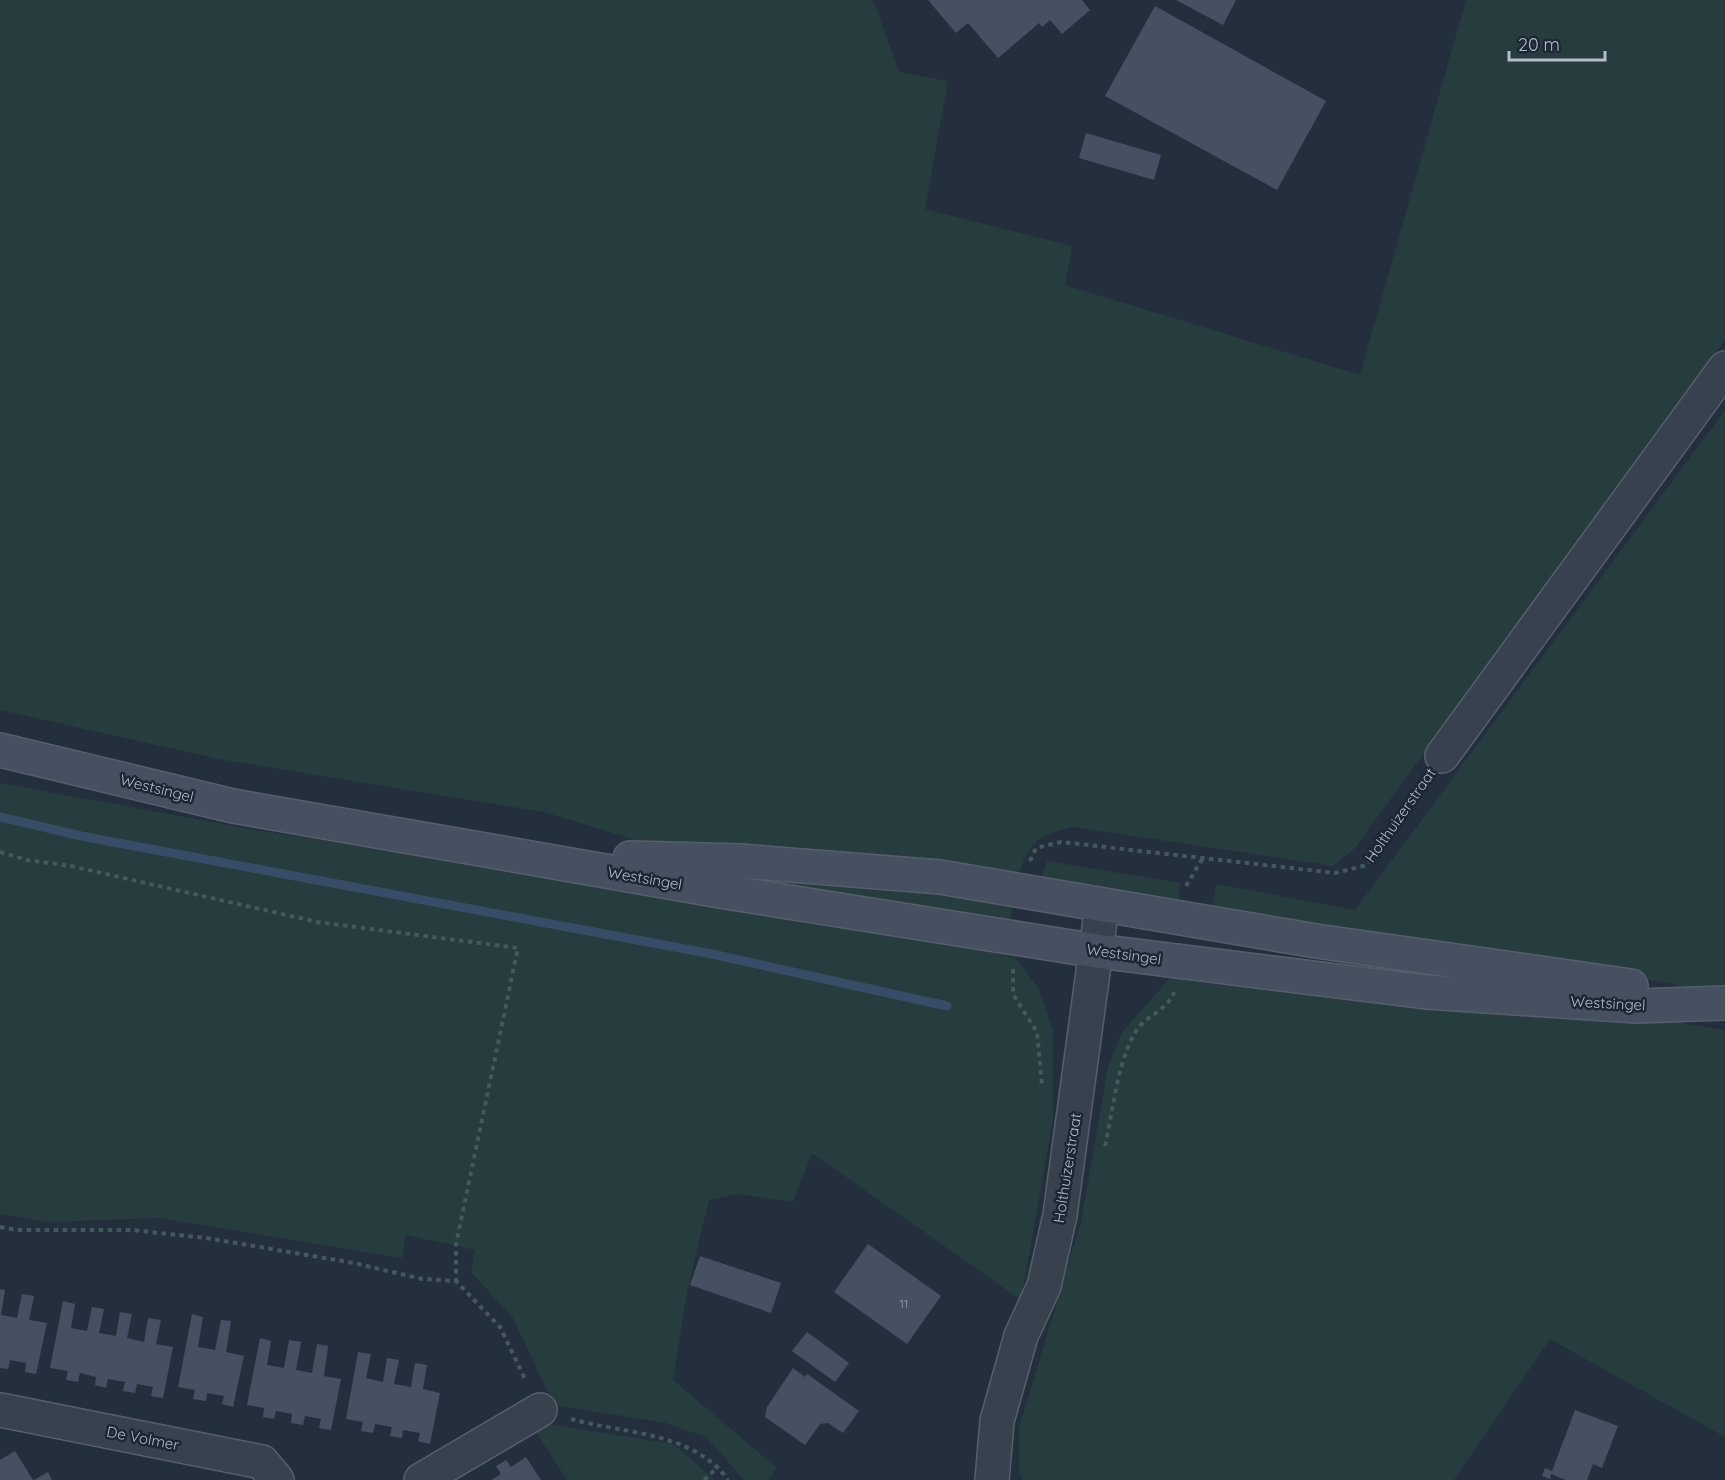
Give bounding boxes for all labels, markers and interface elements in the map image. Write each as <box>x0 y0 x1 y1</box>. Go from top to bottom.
scale bar <box>1509 24 1605 62</box>
text: 20 m <box>1518 33 1560 56</box>
street label: Holthuizerstraat <box>1360 764 1440 866</box>
street label: Westsingel <box>118 770 196 806</box>
street label: Westsingel <box>606 862 684 894</box>
street label: Westsingel <box>1086 939 1162 969</box>
street label: Westsingel <box>1570 992 1646 1014</box>
street label: Holthuizerstraat <box>1049 1112 1085 1224</box>
house number: 11 <box>900 1296 908 1311</box>
street label: De Volmer <box>105 1422 181 1454</box>

